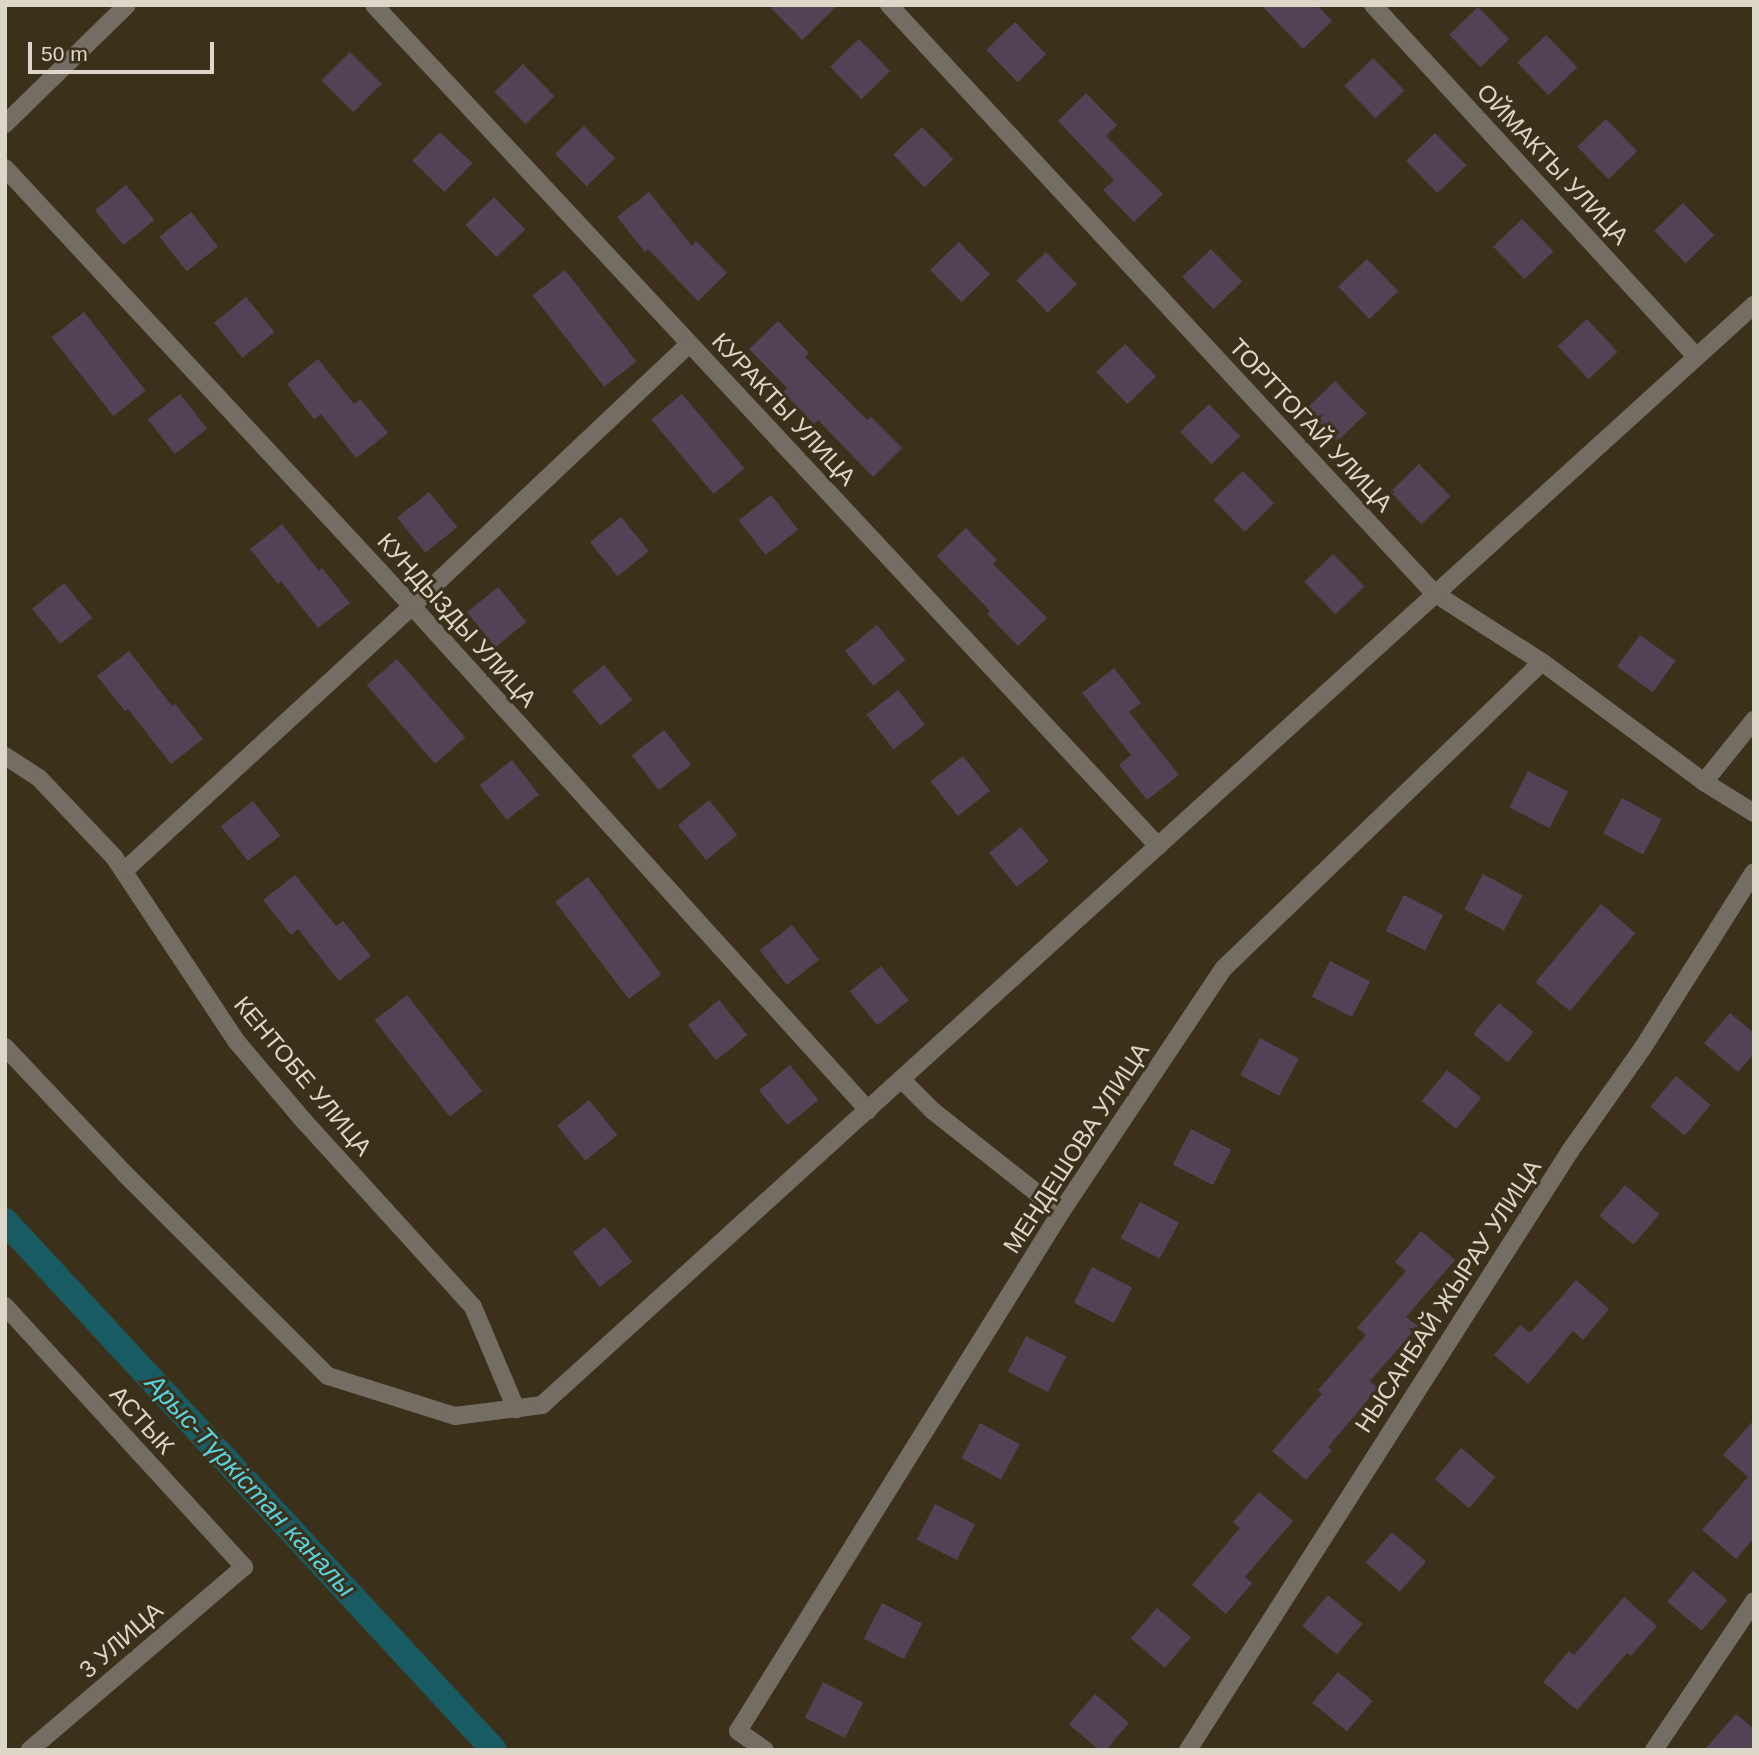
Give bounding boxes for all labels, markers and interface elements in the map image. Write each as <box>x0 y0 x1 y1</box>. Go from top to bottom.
scale bar <box>32 28 217 72</box>
text: 50 m <box>41 42 88 65</box>
street label: ОЙМАКТЫ УЛИЦА <box>1471 78 1635 250</box>
street label: КУРАКТЫ УЛИЦА <box>706 327 862 491</box>
street label: ТОРТТОГАЙ УЛИЦА <box>1223 332 1399 518</box>
street label: КУНДЫЗДЫ УЛИЦА <box>371 527 543 713</box>
street label: КЕНТОБЕ УЛИЦА <box>228 990 378 1162</box>
street label: МЕНДЕШОВА УЛИЦА <box>997 1037 1155 1259</box>
street label: НЫСАНБАЙ ЖЫРАУ УЛИЦА <box>1349 1154 1547 1438</box>
water label: Арыс-Түркістан каналы <box>139 1368 361 1604</box>
street label: АСТЫК <box>104 1380 180 1460</box>
street label: 3 УЛИЦА <box>73 1596 169 1684</box>

